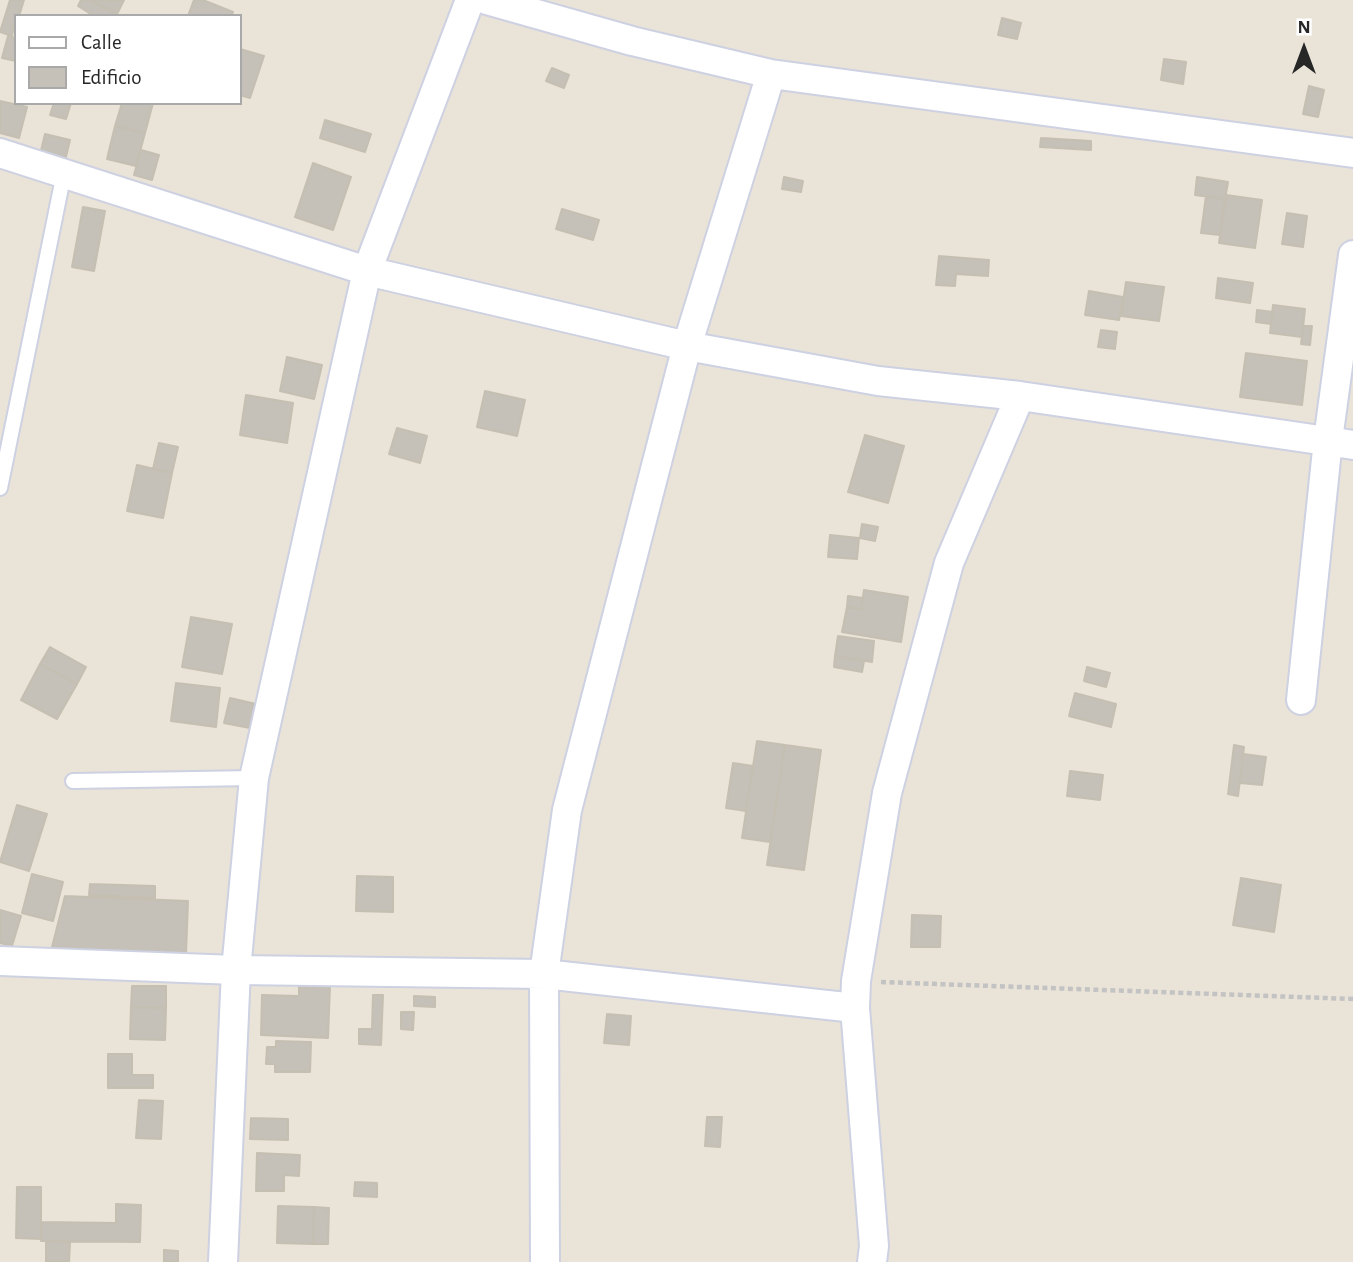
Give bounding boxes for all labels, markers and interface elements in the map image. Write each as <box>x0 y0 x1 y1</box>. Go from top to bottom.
legend <box>14 14 242 105</box>
north arrow <box>1269 14 1339 84</box>
text: N <box>1297 18 1311 37</box>
text: Calle <box>81 32 122 53</box>
text: Edificio <box>81 67 142 88</box>

